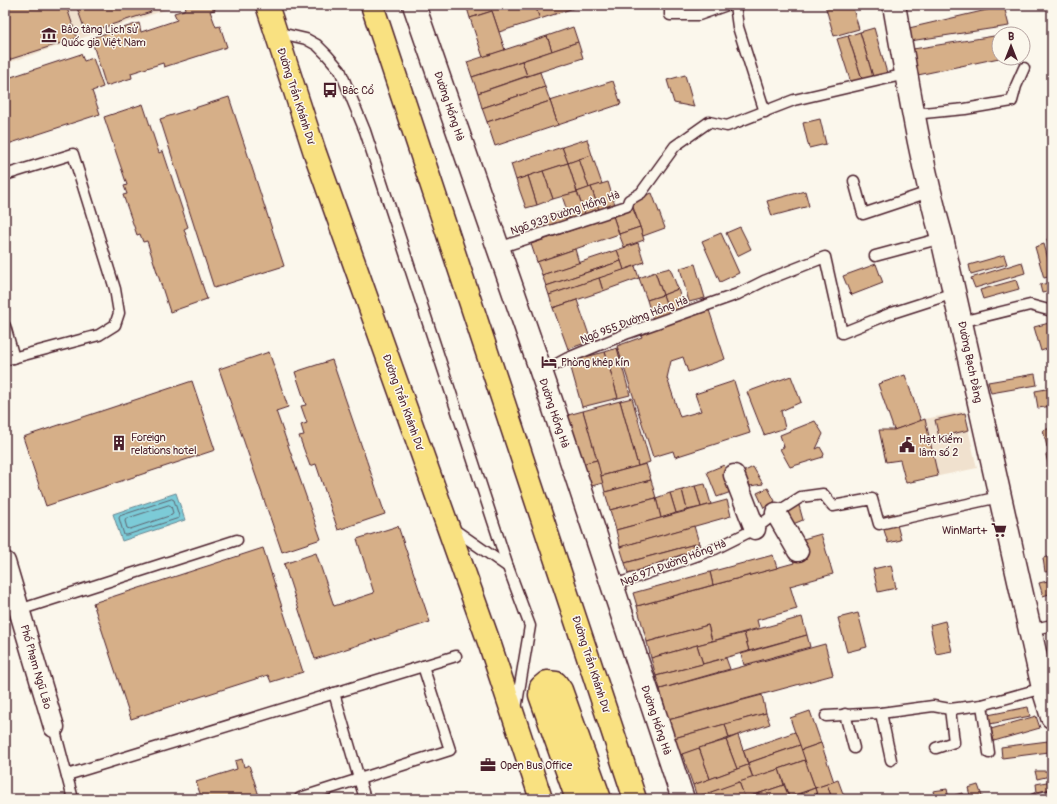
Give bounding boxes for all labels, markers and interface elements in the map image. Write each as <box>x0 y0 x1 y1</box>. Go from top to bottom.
place label: Bảo tàng Lịch sử Quốc gia Việt Nam <box>61 23 146 49</box>
museum icon: Bảo tàng Lịch sử Quốc gia Việt Nam <box>40 26 58 44</box>
north arrow <box>991 26 1031 66</box>
text: B <box>1008 30 1014 43</box>
street label: Đường Trần Khánh Dư <box>274 46 319 147</box>
street label: Đường Hồng Hà <box>431 70 467 142</box>
bus stop icon: Bác Cổ <box>321 81 339 99</box>
place label: Bác Cổ <box>342 84 374 97</box>
street label: Ngõ 933 Đường Hồng Hà <box>509 188 621 238</box>
street label: Ngõ 955 Đường Hồng Hà <box>578 294 690 346</box>
street label: Đường Bạch Đằng <box>955 320 986 404</box>
street label: Đường Trần Khánh Dư <box>380 352 428 453</box>
hotel icon: Phòng khép kín <box>540 353 558 371</box>
place label: Phòng khép kín <box>561 356 629 369</box>
street label: Đường Hồng Hà <box>536 377 572 449</box>
place label: Foreign relations hotel <box>131 431 197 457</box>
place label: Hạt Kiểm lâm số 2 <box>919 433 963 459</box>
building icon: Foreign relations hotel <box>110 434 128 452</box>
public building icon: Hạt Kiểm lâm số 2 <box>898 436 916 454</box>
supermarket icon: WinMart+ <box>990 521 1008 539</box>
place label: WinMart+ <box>942 524 988 537</box>
street label: Ngõ 971 Đường Hồng Hà <box>618 537 728 589</box>
street label: Đường Trần Khánh Dư <box>569 614 614 715</box>
street label: Phố Phạm Ngũ Lão <box>18 623 54 711</box>
street label: Đường Hồng Hà <box>638 684 674 756</box>
office icon: Open Bus Office <box>479 756 497 774</box>
place label: Open Bus Office <box>500 759 573 772</box>

